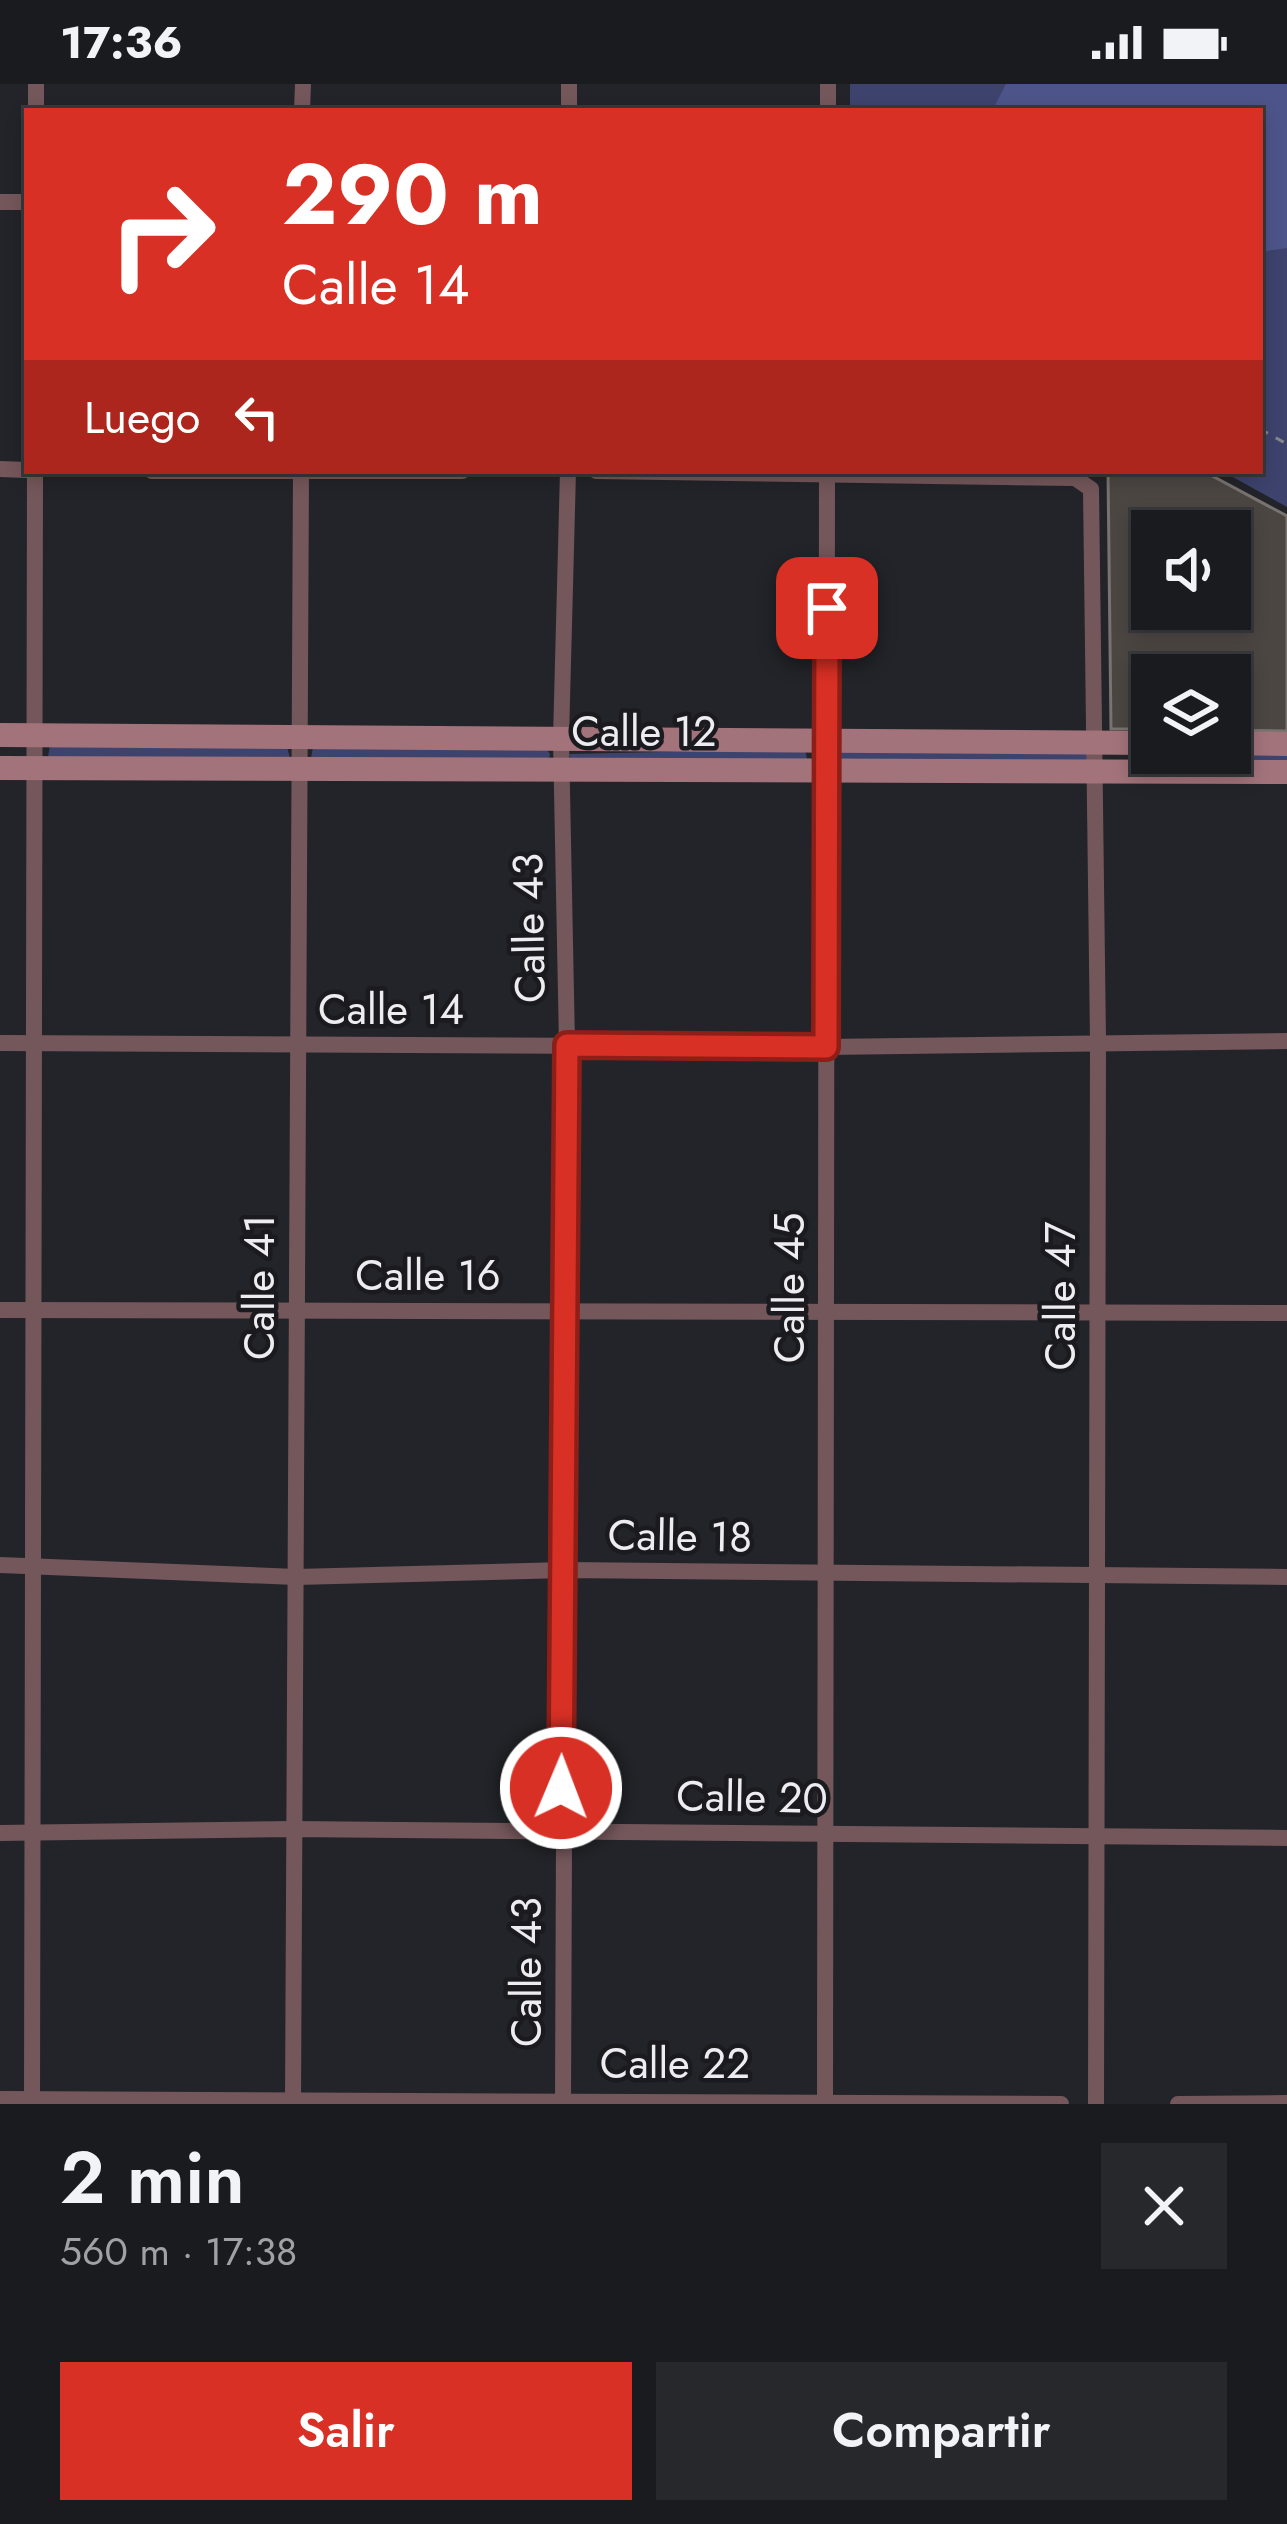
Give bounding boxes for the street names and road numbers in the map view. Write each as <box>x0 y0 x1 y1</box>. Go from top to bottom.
street label: Calle 12 <box>571 701 717 762</box>
street label: Calle 43 <box>497 853 561 1003</box>
street label: Calle 14 <box>318 979 464 1040</box>
street label: Calle 45 <box>759 1213 820 1363</box>
street label: Calle 41 <box>229 1214 290 1360</box>
street label: Calle 47 <box>1030 1221 1091 1371</box>
street label: Calle 16 <box>355 1245 501 1306</box>
street label: Calle 18 <box>607 1504 753 1568</box>
street label: Calle 20 <box>676 1765 828 1829</box>
street label: Calle 43 <box>496 1897 557 2047</box>
street label: Calle 22 <box>600 2033 750 2094</box>

